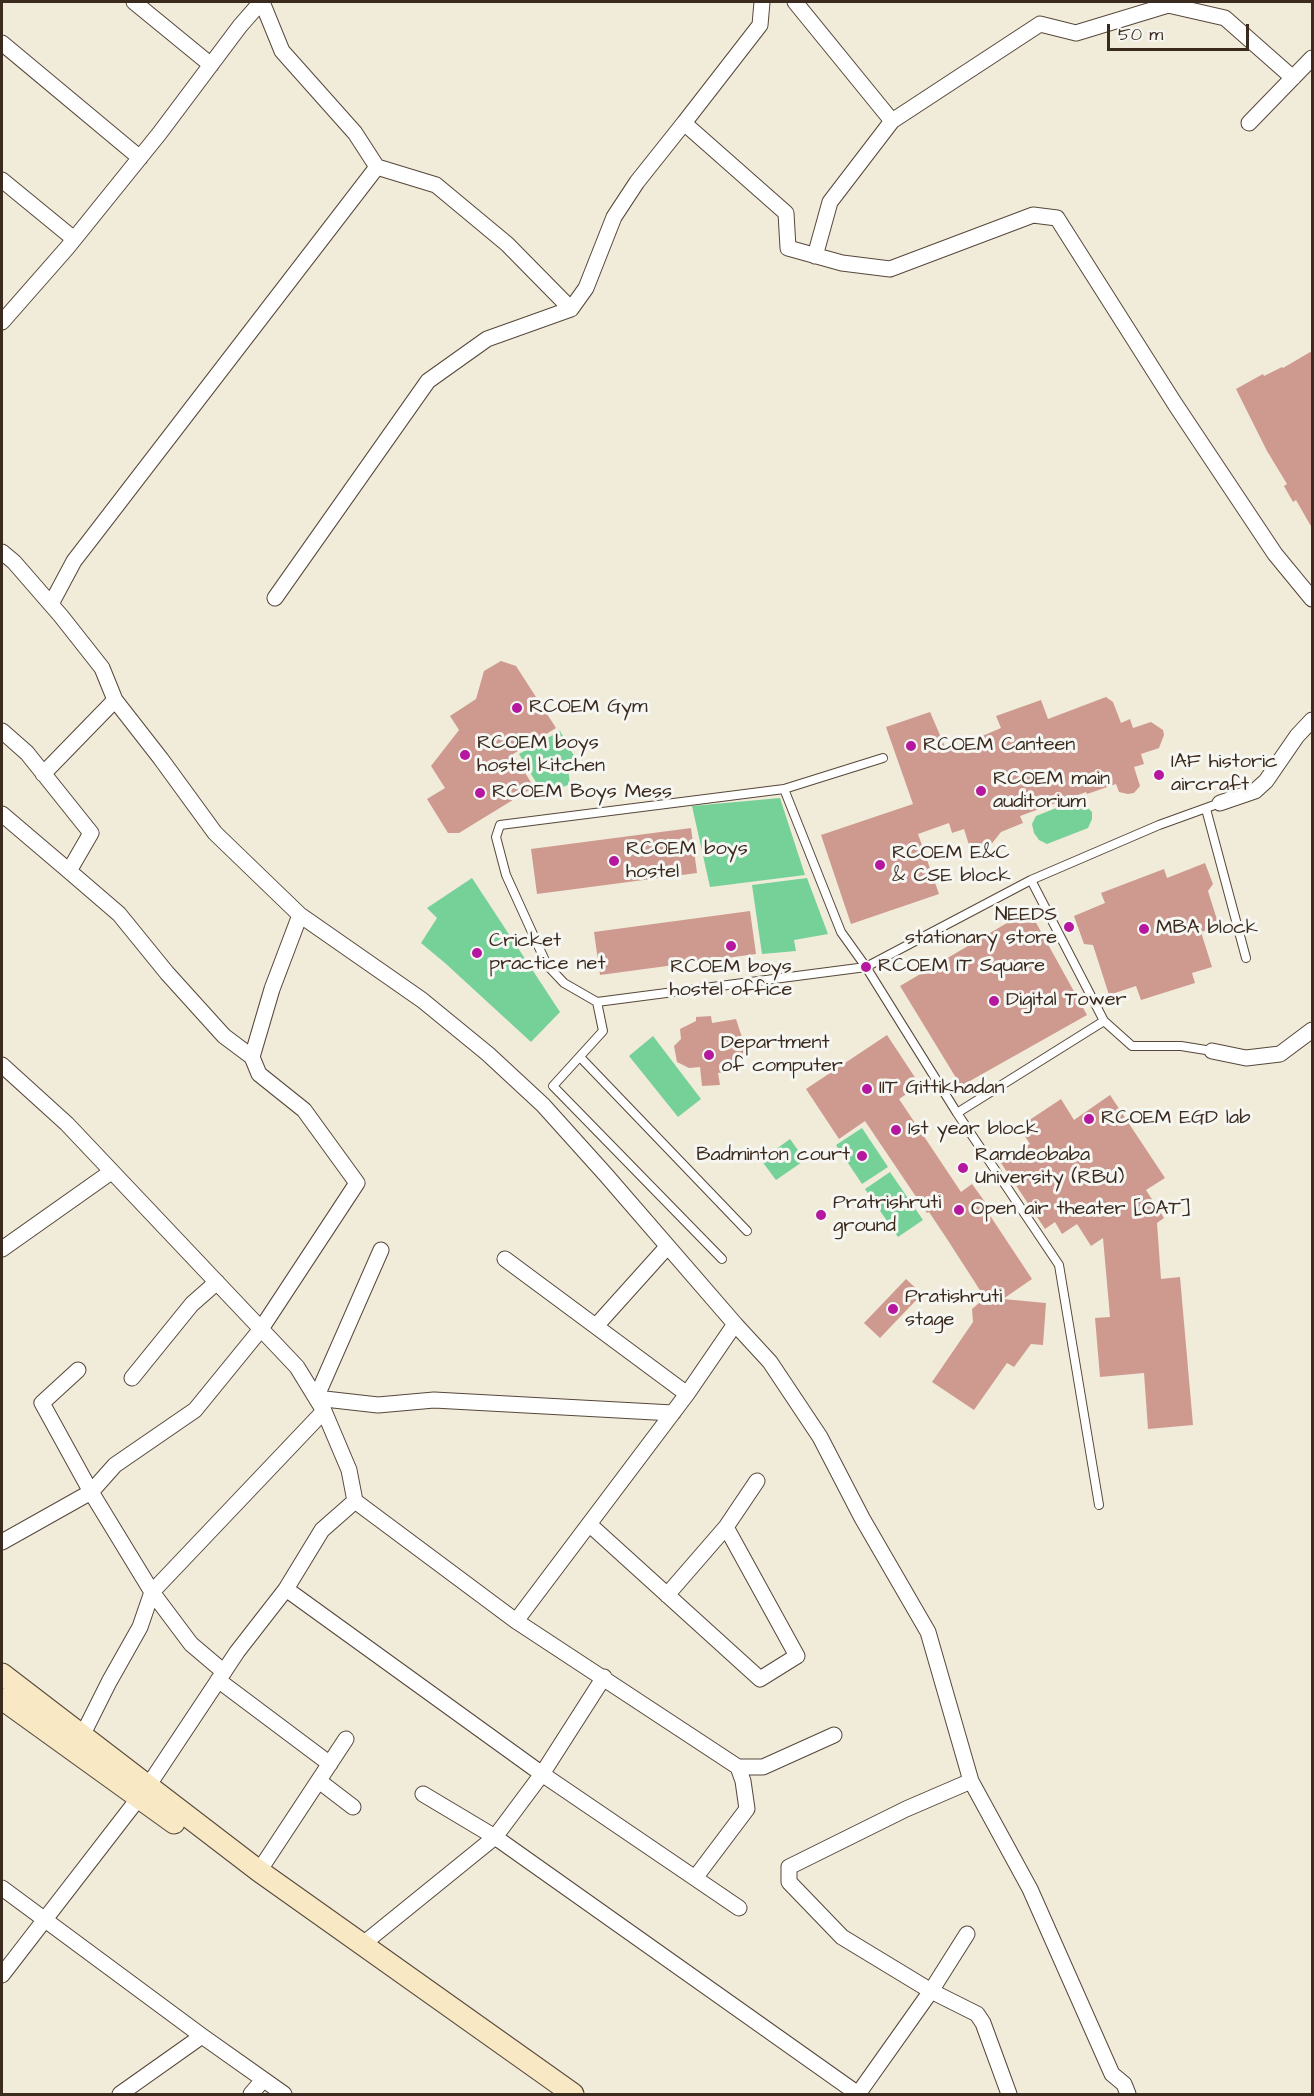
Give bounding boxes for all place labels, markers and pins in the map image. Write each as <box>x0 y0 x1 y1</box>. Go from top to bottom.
place label: RCOEM Gym <box>529 696 648 720</box>
marker: RCOEM Gym <box>510 701 524 715</box>
place label: RCOEM boys hostel kitchen <box>477 732 605 779</box>
place label: RCOEM Canteen <box>923 734 1075 758</box>
marker: RCOEM Canteen <box>904 739 918 753</box>
marker: RCOEM boys hostel kitchen <box>458 748 472 762</box>
place label: IAF historic aircraft <box>1171 751 1278 798</box>
place label: RCOEM main auditorium <box>993 768 1110 815</box>
marker: IAF historic aircraft <box>1152 768 1166 782</box>
place label: RCOEM Boys Mess <box>492 781 672 805</box>
marker: RCOEM main auditorium <box>974 784 988 798</box>
marker: RCOEM Boys Mess <box>473 786 487 800</box>
place label: RCOEM boys hostel <box>626 838 748 885</box>
place label: RCOEM E&C & CSE block <box>892 842 1011 889</box>
marker: RCOEM boys hostel <box>607 854 621 868</box>
marker: RCOEM E&C & CSE block <box>873 858 887 872</box>
place label: NEEDS stationary store <box>905 904 1057 951</box>
place label: MBA block <box>1156 917 1258 941</box>
marker: NEEDS stationary store <box>1062 920 1076 934</box>
marker: MBA block <box>1137 922 1151 936</box>
place label: Cricket practice net <box>489 930 606 977</box>
marker: RCOEM boys hostel office <box>724 939 738 953</box>
marker: Cricket practice net <box>470 946 484 960</box>
place label: RCOEM IT Square <box>878 955 1045 979</box>
place label: RCOEM boys hostel office <box>670 956 792 1003</box>
marker: RCOEM IT Square <box>859 960 873 974</box>
place label: Digital Tower <box>1006 989 1126 1013</box>
marker: Digital Tower <box>987 994 1001 1008</box>
place label: Department of computer <box>721 1032 843 1079</box>
marker: Department of computer <box>702 1048 716 1062</box>
place label: IIT Gittikhadan <box>879 1077 1004 1101</box>
marker: IIT Gittikhadan <box>860 1082 874 1096</box>
place label: RCOEM EGD lab <box>1101 1107 1250 1131</box>
marker: RCOEM EGD lab <box>1082 1112 1096 1126</box>
place label: 1st year block <box>908 1118 1038 1142</box>
marker: 1st year block <box>889 1123 903 1137</box>
place label: Badminton court <box>696 1144 850 1168</box>
place label: Ramdeobaba University (RBU) <box>975 1144 1124 1191</box>
marker: Badminton court <box>855 1149 869 1163</box>
marker: Ramdeobaba University (RBU) <box>956 1161 970 1175</box>
place label: Pratrishruti ground <box>833 1192 941 1239</box>
place label: Open air theater [OAT] <box>971 1198 1192 1222</box>
marker: Open air theater [OAT] <box>952 1203 966 1217</box>
marker: Pratrishruti ground <box>814 1208 828 1222</box>
place label: Pratishruti stage <box>905 1286 1002 1333</box>
marker: Pratishruti stage <box>886 1302 900 1316</box>

